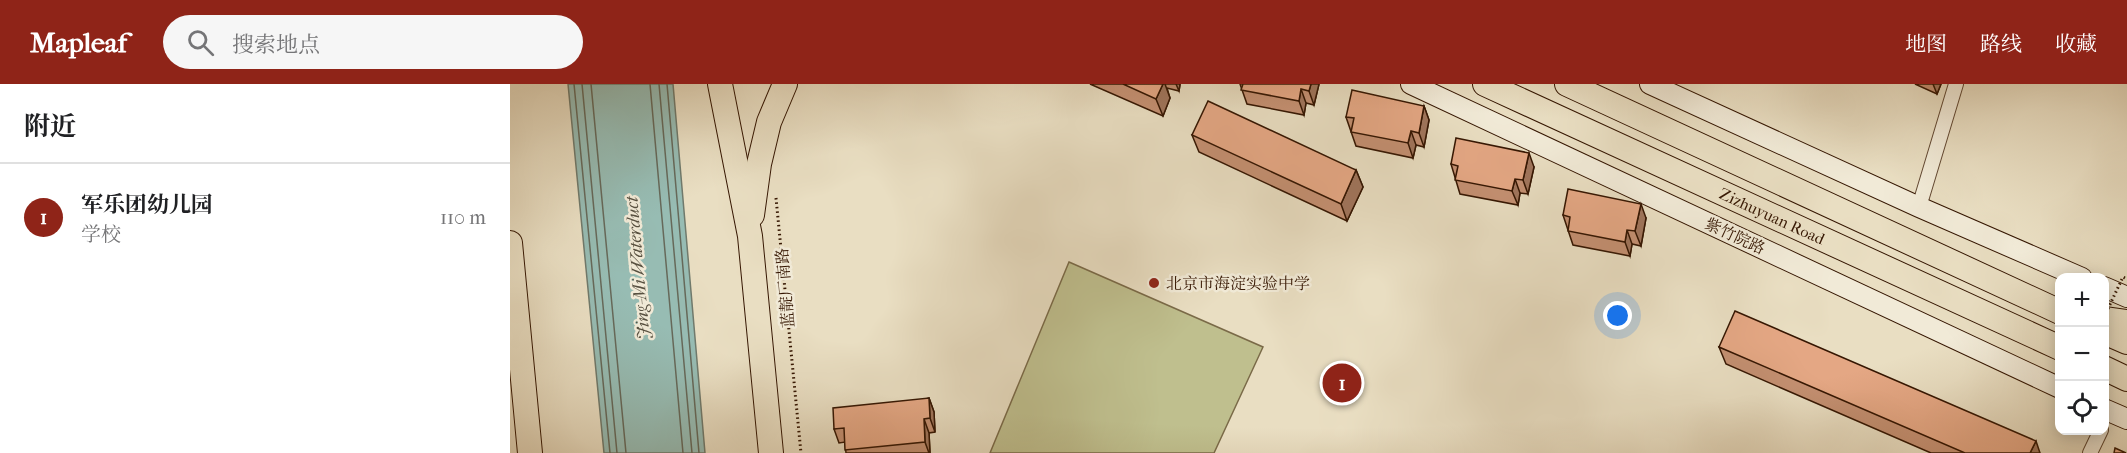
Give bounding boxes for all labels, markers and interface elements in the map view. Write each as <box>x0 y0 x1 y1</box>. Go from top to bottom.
search box <box>163 15 583 69</box>
text: Mapleaf <box>30 26 127 59</box>
icon: search <box>184 26 217 59</box>
text: 搜索地点 <box>232 32 320 58</box>
text: 地图 <box>1905 32 1947 56</box>
text: 路线 <box>1980 32 2022 56</box>
text: 收藏 <box>2055 32 2097 56</box>
text: 附近 <box>24 111 76 142</box>
street label: Zizhuyuan Road <box>1717 184 1828 248</box>
text: 军乐团幼儿园 <box>81 192 213 218</box>
water label: Jing-Mi Waterduct <box>621 194 655 340</box>
text: 1 <box>40 206 47 229</box>
text: 110 m <box>440 206 486 229</box>
street label: 紫竹院路 <box>1702 214 1768 258</box>
text: 学校 <box>81 223 121 246</box>
street label: 蓝靛厂南路 <box>772 247 798 329</box>
map controls <box>2055 273 2109 435</box>
button: + <box>2055 273 2109 327</box>
place label: 北京市海淀实验中学 <box>1166 274 1310 293</box>
marker: 北京市海淀实验中学 <box>1147 276 1161 290</box>
your location <box>1603 301 1632 330</box>
button: − <box>2055 327 2109 381</box>
pin: 1 <box>1322 360 1362 406</box>
button: locate <box>2055 381 2109 435</box>

